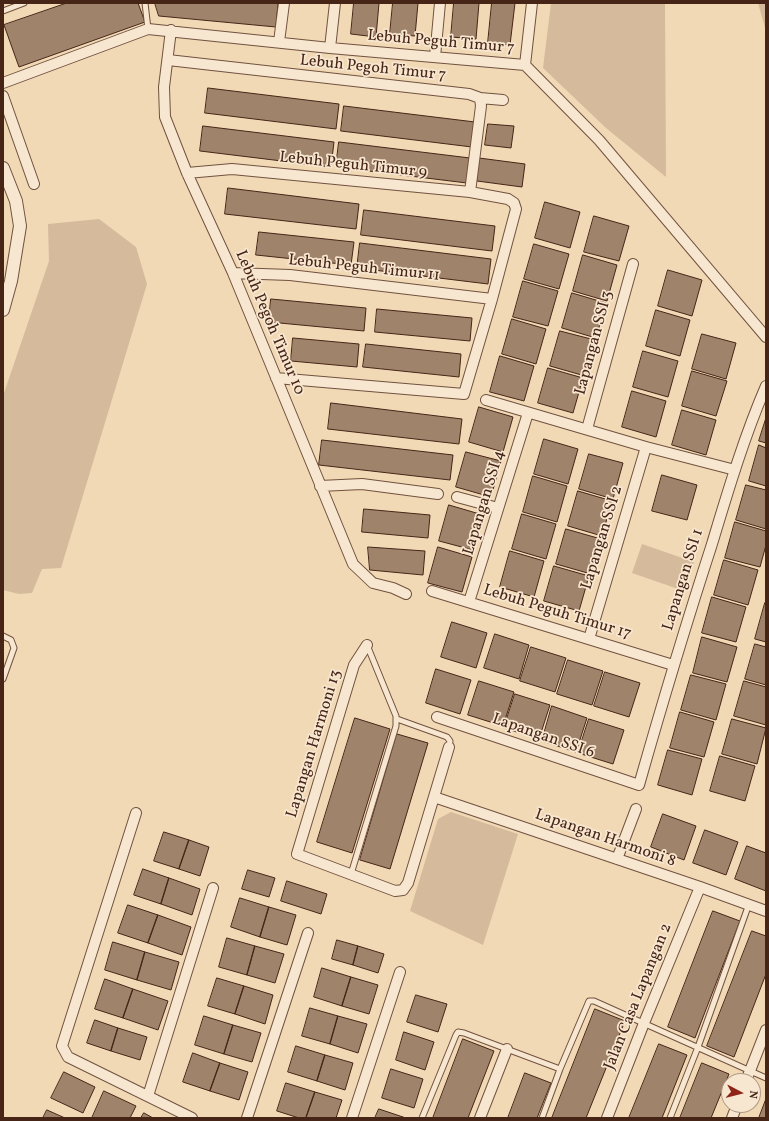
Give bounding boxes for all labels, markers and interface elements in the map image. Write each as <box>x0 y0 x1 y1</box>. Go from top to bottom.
street label: Lebuh Peguh Timur 7 <box>367 27 515 59</box>
street label: Lebuh Pegoh Timur 7 <box>299 52 447 86</box>
street label: Lebuh Peguh Timur 9 <box>278 149 428 183</box>
street label: Lebuh Pegoh Timur 10 <box>230 248 308 398</box>
street label: Lebuh Peguh Timur 11 <box>287 251 441 287</box>
street label: Lapangan SSI 3 <box>572 289 618 397</box>
street label: Lapangan SSI 4 <box>460 448 510 558</box>
street label: Lapangan SSI 2 <box>578 484 628 592</box>
street label: Lapangan SSI 1 <box>659 527 709 633</box>
street label: Lebuh Peguh Timur 17 <box>481 581 633 645</box>
street label: Lapangan Harmoni 13 <box>283 668 347 820</box>
street label: Lapangan SSI 6 <box>489 710 597 764</box>
street label: Lapangan Harmoni 8 <box>532 806 678 872</box>
street label: Jalan Casa Lapangan 2 <box>601 921 677 1073</box>
north arrow <box>721 1073 761 1113</box>
text: N <box>744 1090 760 1099</box>

